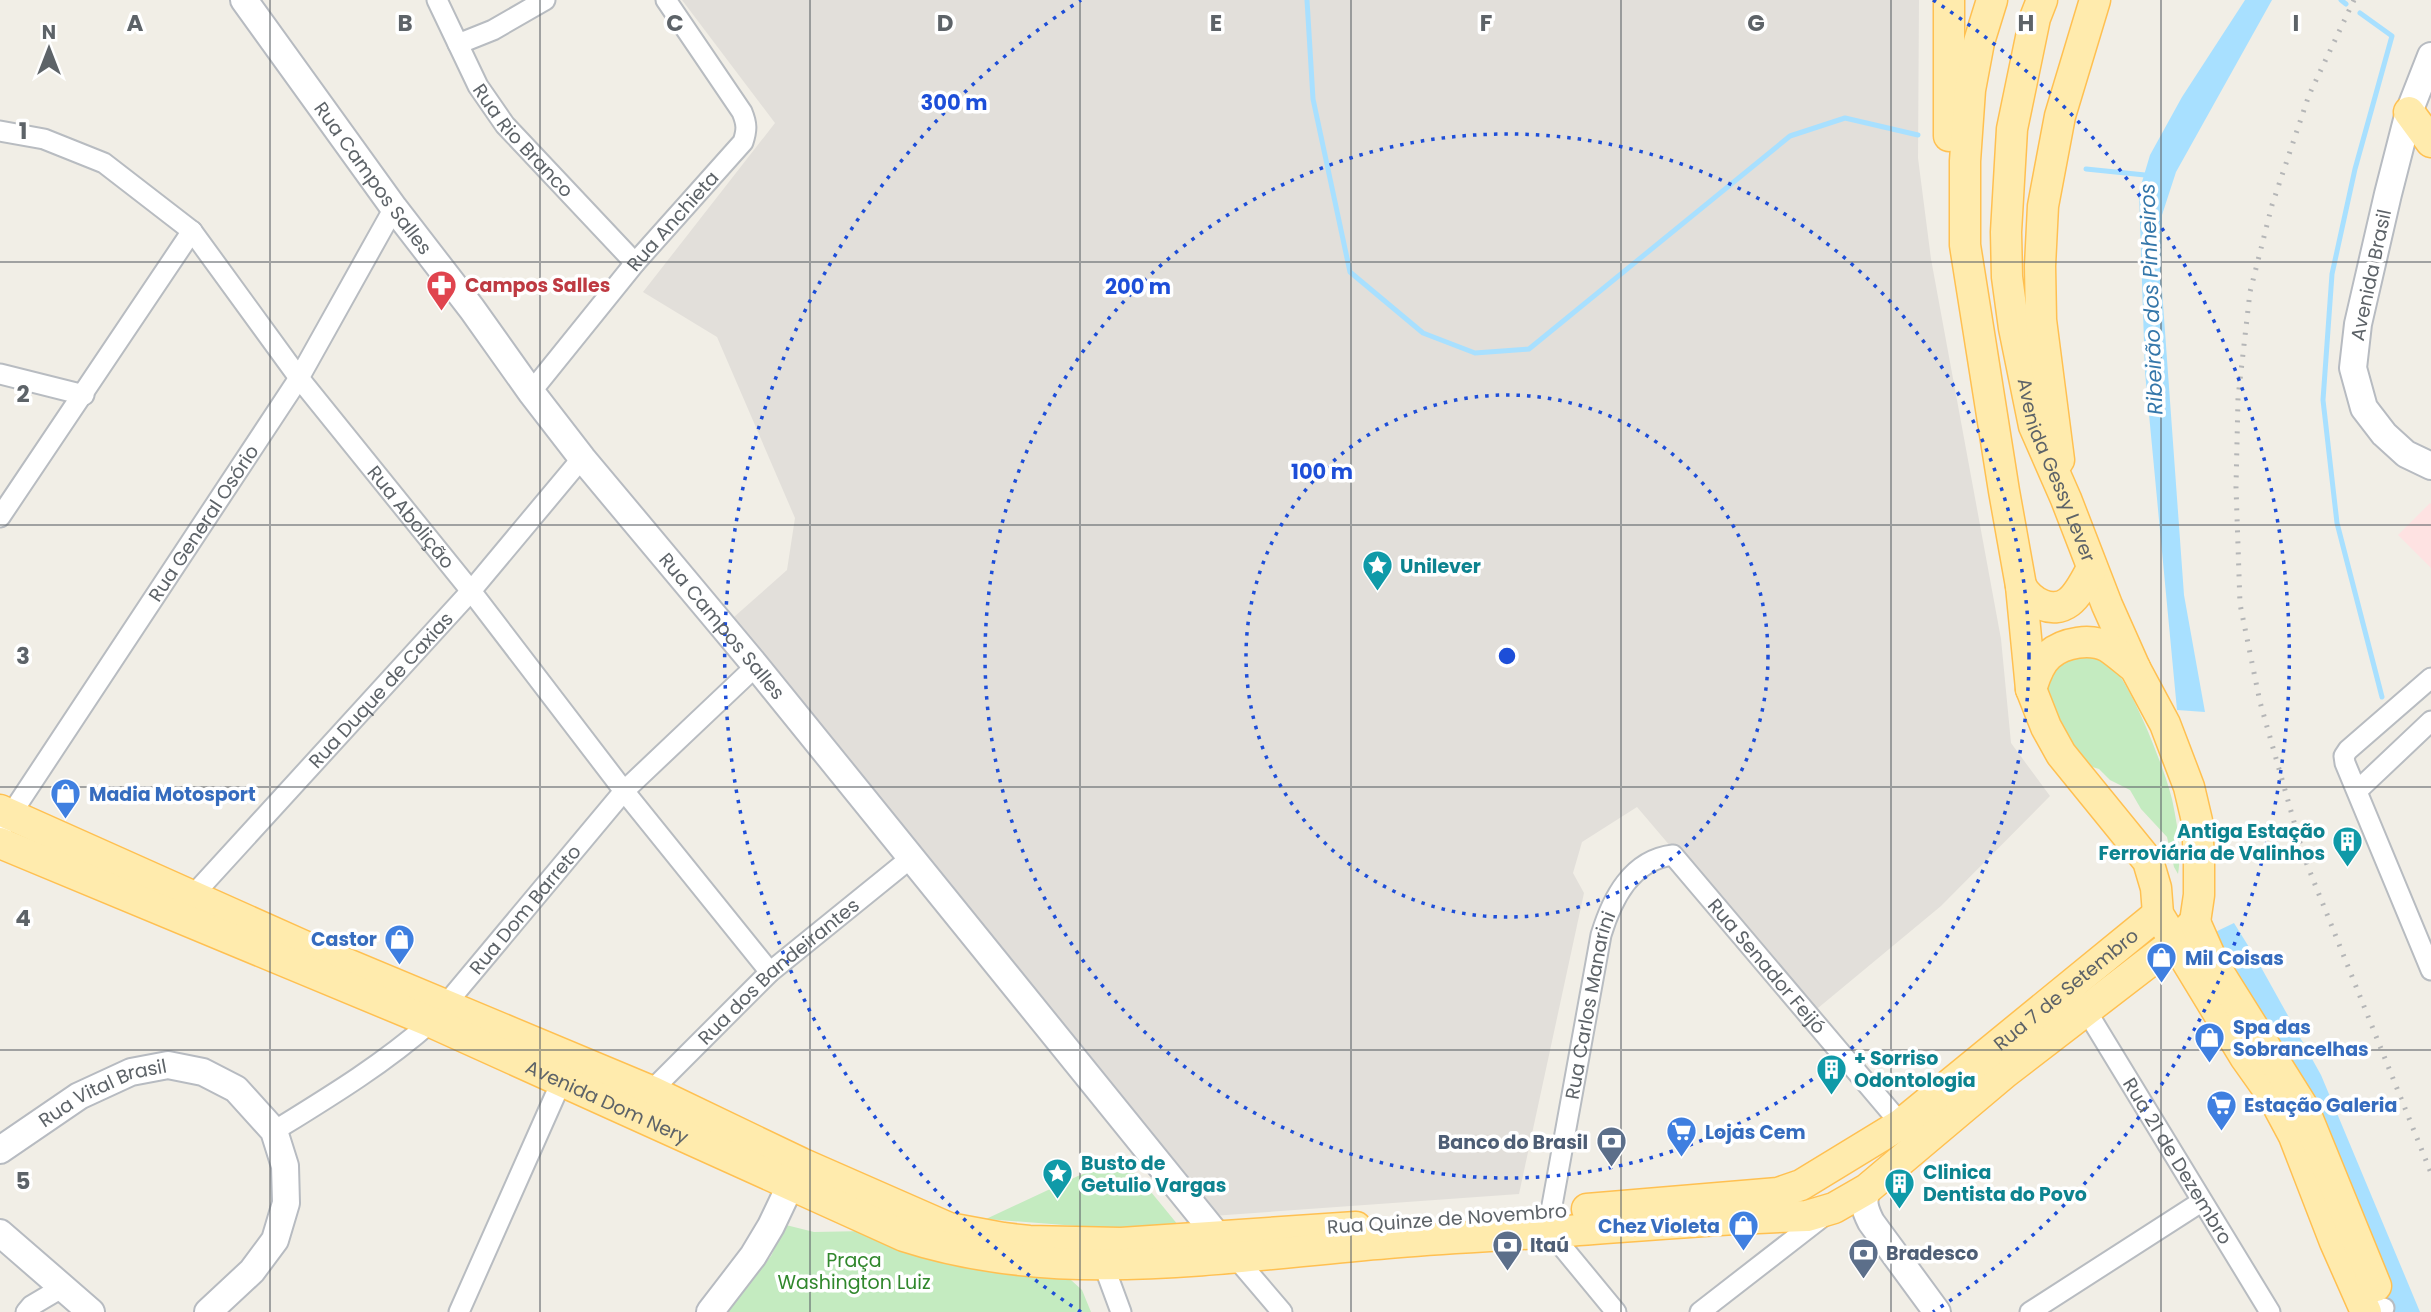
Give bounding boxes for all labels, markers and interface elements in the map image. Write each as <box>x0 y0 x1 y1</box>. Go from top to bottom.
text: A <box>127 7 144 39</box>
text: B <box>397 7 413 39</box>
text: C <box>666 7 684 39</box>
text: D <box>937 7 953 39</box>
text: E <box>1210 7 1222 39</box>
text: F <box>1480 7 1492 39</box>
text: G <box>1747 7 1765 39</box>
text: H <box>2018 7 2034 39</box>
text: I <box>2293 7 2299 39</box>
north arrow <box>14 14 84 84</box>
text: N <box>42 19 56 46</box>
street label: Rua Rio Branco <box>467 78 580 203</box>
text: 300 m <box>921 88 987 117</box>
street label: Rua Campos Salles <box>308 96 439 260</box>
text: 1 <box>19 115 27 147</box>
street label: Rua Anchieta <box>620 165 725 277</box>
water label: Ribeirão dos Pinheiros <box>2132 183 2170 415</box>
street label: Avenida Brasil <box>2344 207 2398 343</box>
pharmacy icon: Campos Salles <box>425 268 459 312</box>
place label: Campos Salles <box>465 272 610 299</box>
text: 200 m <box>1105 272 1171 301</box>
street label: Avenida Gessy Lever <box>2011 376 2102 566</box>
text: 2 <box>16 378 30 410</box>
street label: Rua General Osório <box>142 439 265 607</box>
text: 100 m <box>1291 457 1353 486</box>
street label: Rua Abolição <box>361 460 461 574</box>
street label: Rua Campos Salles <box>653 547 791 705</box>
place icon: Unilever <box>1360 549 1394 593</box>
place label: Unilever <box>1400 553 1481 580</box>
street label: Rua Duque de Caxias <box>302 606 459 774</box>
text: 3 <box>16 640 30 672</box>
centre of rings <box>1495 644 1519 668</box>
shop icon: Madia Motosport <box>49 777 83 821</box>
place label: Madia Motosport <box>89 781 256 808</box>
place label: Antiga Estação Ferroviária de Valinhos <box>2099 818 2325 867</box>
building icon: Antiga Estação Ferroviária de Valinhos <box>2331 825 2365 869</box>
street label: Rua Dom Barreto <box>463 839 587 980</box>
street label: Rua dos Bandeirantes <box>691 892 865 1051</box>
street label: Rua Senador Feijó <box>1702 892 1832 1039</box>
text: 4 <box>15 902 31 934</box>
street label: Rua Carlos Manarini <box>1558 907 1622 1101</box>
shop icon: Castor <box>383 922 417 966</box>
street label: Rua 7 de Setembro <box>1988 922 2144 1057</box>
place label: Castor <box>311 926 377 953</box>
shop icon: Mil Coisas <box>2145 941 2179 985</box>
place label: Mil Coisas <box>2185 945 2284 972</box>
place label: Spa das Sobrancelhas <box>2233 1014 2369 1063</box>
shop icon: Spa das Sobrancelhas <box>2193 1021 2227 1065</box>
place label: + Sorriso Odontologia <box>1854 1045 1976 1094</box>
street label: Rua Vital Brasil <box>33 1052 169 1133</box>
building icon: + Sorriso Odontologia <box>1814 1052 1848 1096</box>
street label: Avenida Dom Nery <box>521 1053 693 1150</box>
street label: Rua 21 de Dezembro <box>2117 1072 2239 1249</box>
supermarket icon: Estação Galeria <box>2204 1088 2238 1132</box>
place label: Estação Galeria <box>2244 1092 2397 1119</box>
supermarket icon: Lojas Cem <box>1665 1115 1699 1159</box>
place label: Lojas Cem <box>1705 1119 1806 1146</box>
bank icon: Banco do Brasil <box>1594 1125 1628 1169</box>
place label: Banco do Brasil <box>1438 1129 1588 1156</box>
place label: Busto de Getulio Vargas <box>1081 1150 1226 1199</box>
place icon: Busto de Getulio Vargas <box>1041 1157 1075 1201</box>
place label: Clinica Dentista do Povo <box>1923 1159 2087 1208</box>
text: 5 <box>16 1165 30 1197</box>
building icon: Clinica Dentista do Povo <box>1883 1166 1917 1210</box>
street label: Rua Quinze de Novembro <box>1326 1197 1568 1241</box>
shop icon: Chez Violeta <box>1726 1209 1760 1253</box>
place label: Chez Violeta <box>1598 1213 1720 1240</box>
bank icon: Itaú <box>1490 1228 1524 1272</box>
place label: Itaú <box>1530 1232 1569 1259</box>
bank icon: Bradesco <box>1846 1236 1880 1280</box>
place label: Bradesco <box>1886 1240 1978 1267</box>
park label: Praça Washington Luiz <box>777 1247 931 1296</box>

